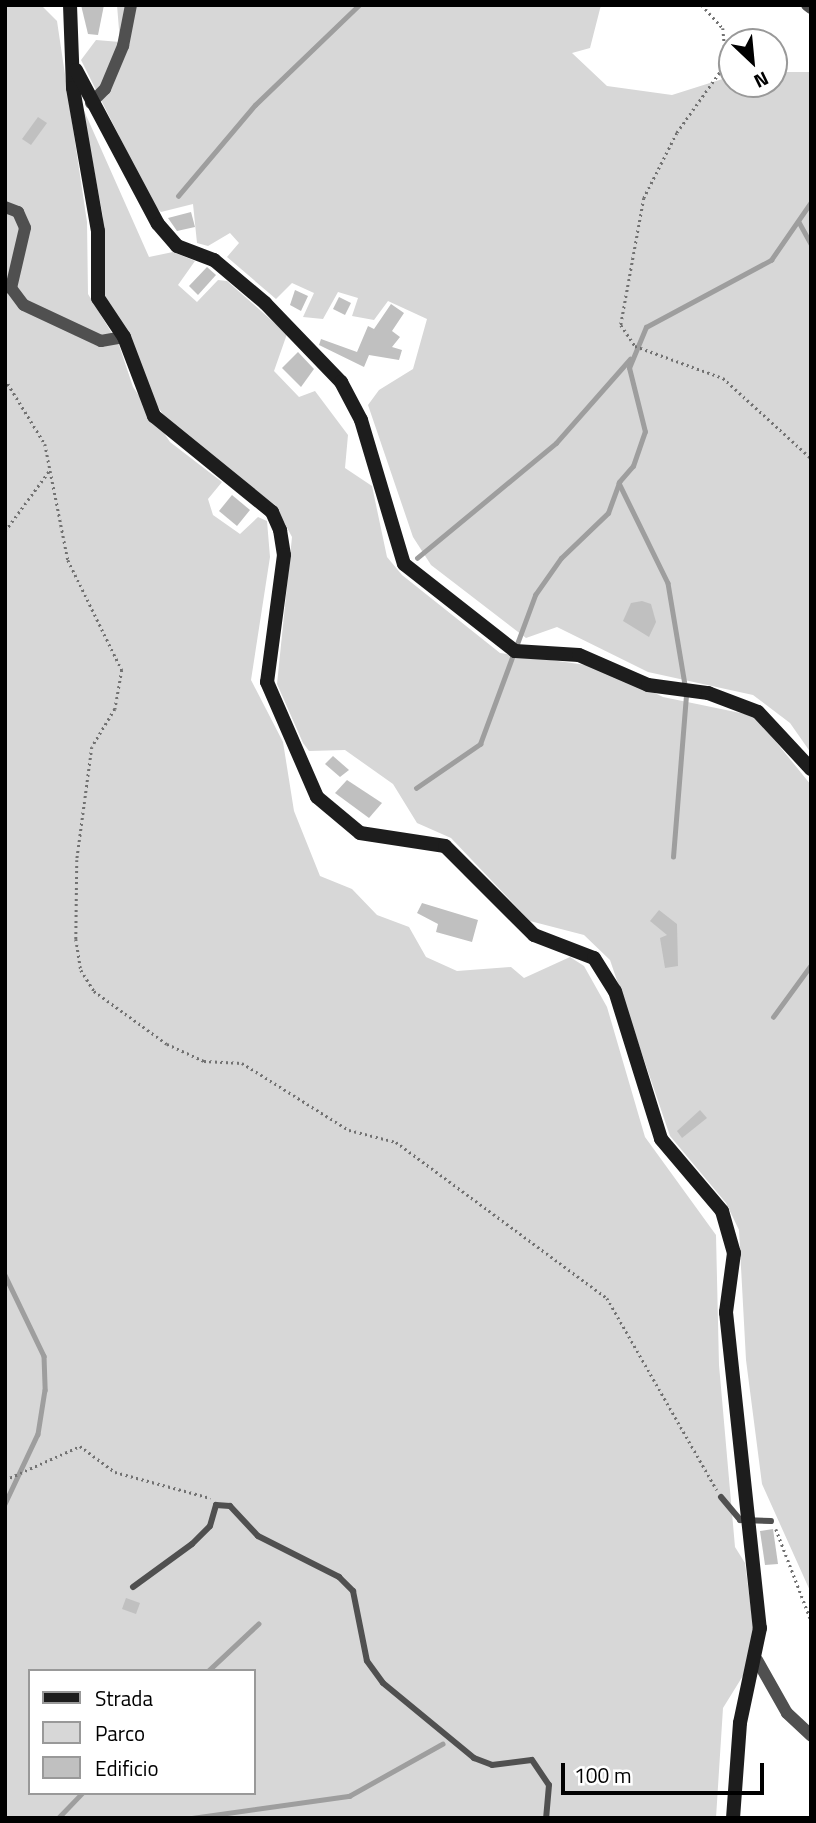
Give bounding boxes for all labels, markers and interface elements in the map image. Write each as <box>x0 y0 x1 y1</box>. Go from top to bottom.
north arrow <box>718 28 788 98</box>
text: N <box>749 65 774 96</box>
legend <box>28 1669 256 1795</box>
text: Strada <box>95 1682 153 1714</box>
text: Parco <box>95 1717 145 1749</box>
scale bar <box>564 1750 767 1794</box>
text: Edificio <box>95 1752 159 1784</box>
text: 100 m <box>574 1759 631 1791</box>

